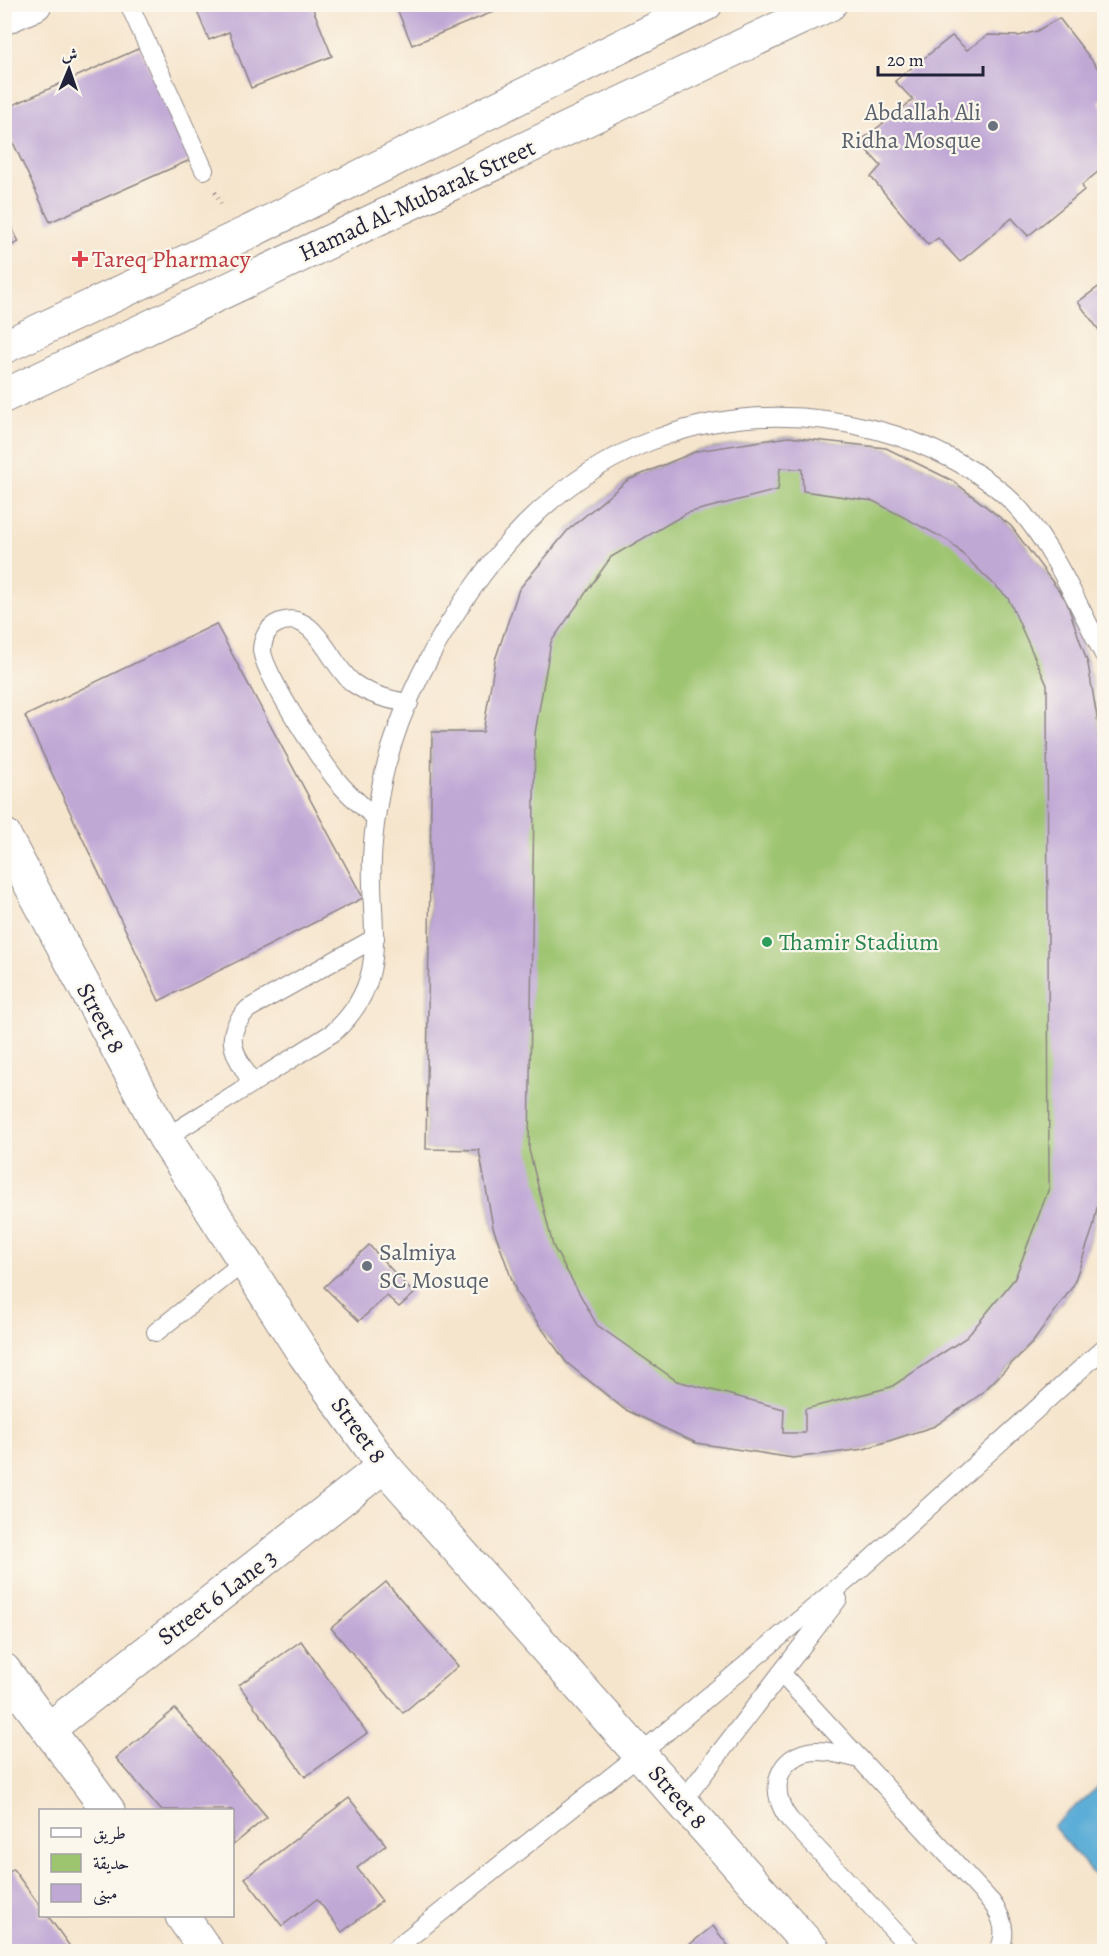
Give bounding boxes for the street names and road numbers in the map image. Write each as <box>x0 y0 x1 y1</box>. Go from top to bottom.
street label: Hamad Al-Mubarak Street <box>294 131 540 269</box>
street label: Street 8 <box>69 977 133 1059</box>
street label: Street 8 <box>324 1390 394 1470</box>
street label: Street 6 Lane 3 <box>151 1542 283 1652</box>
street label: Street 8 <box>641 1758 715 1836</box>

